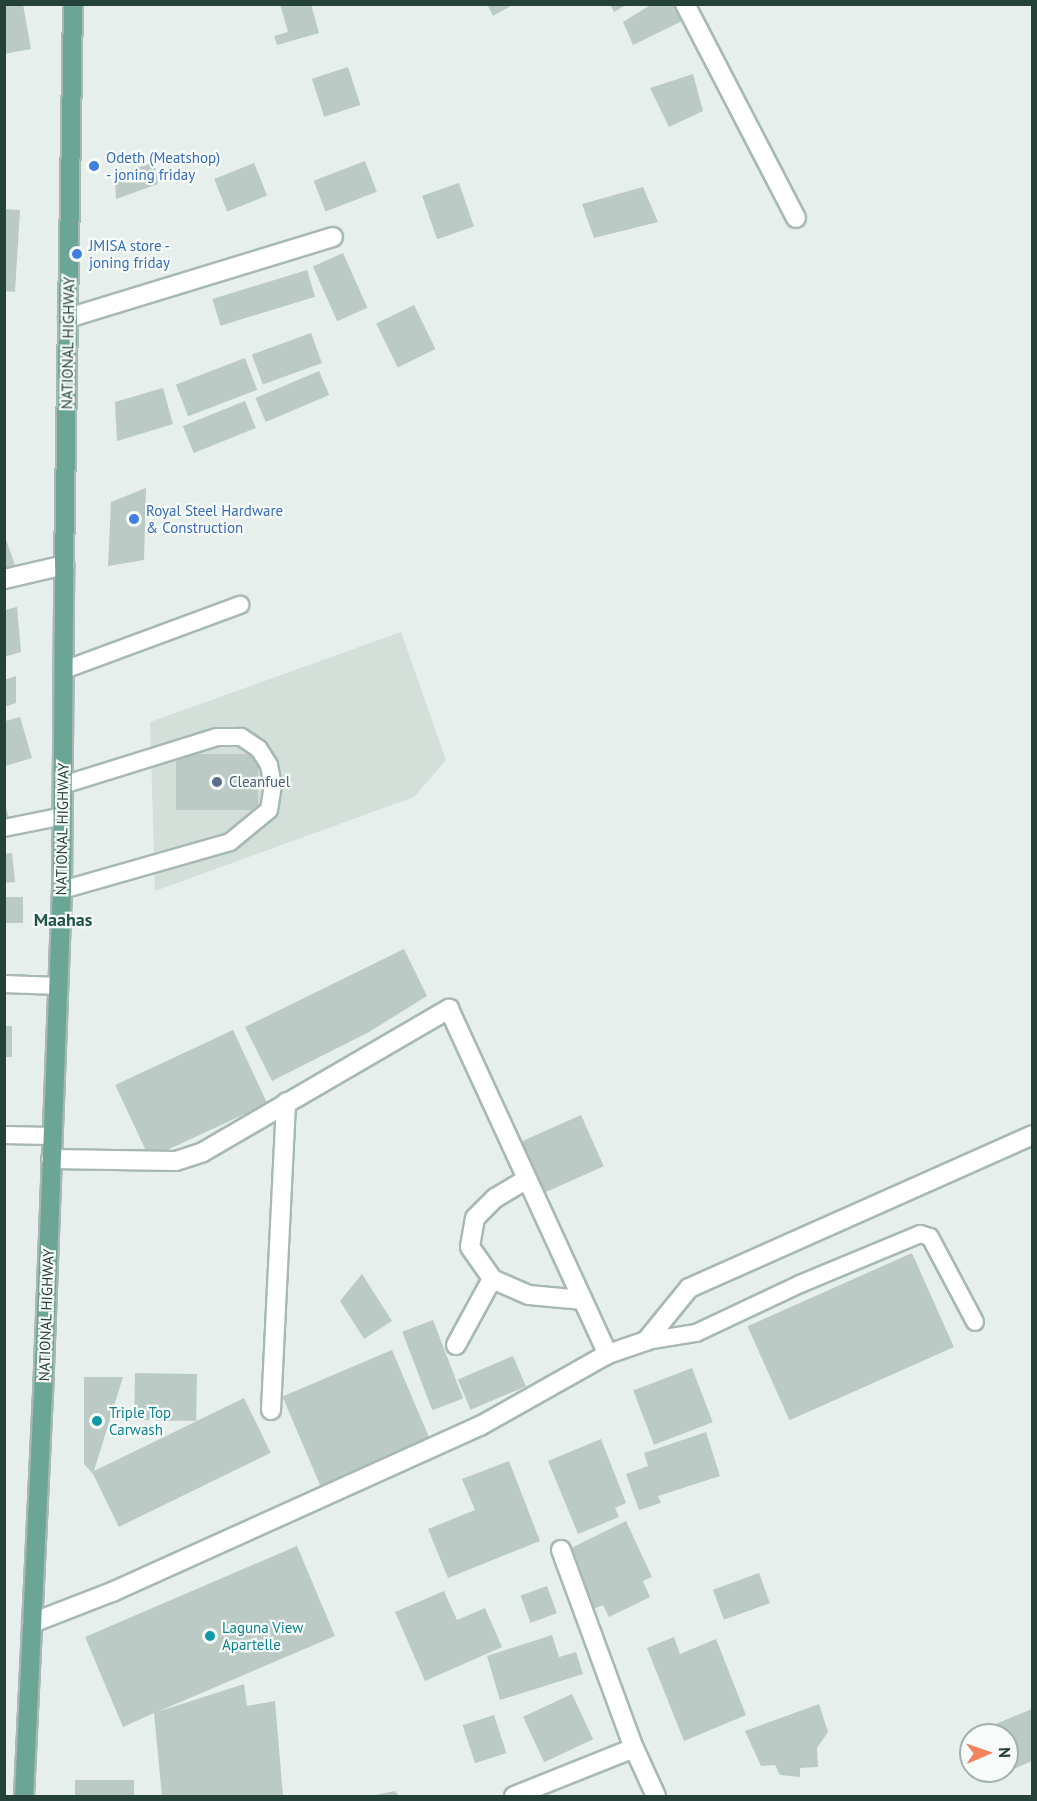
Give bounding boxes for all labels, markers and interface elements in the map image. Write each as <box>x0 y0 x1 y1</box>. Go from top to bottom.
place label: Odeth (Meatshop) - joning friday <box>106 148 220 183</box>
marker: Odeth (Meatshop) - joning friday <box>87 159 101 173</box>
place label: JMISA store - joning friday <box>89 236 172 271</box>
marker: JMISA store - joning friday <box>70 247 84 261</box>
street label: NATIONAL HIGHWAY <box>58 276 78 410</box>
place label: Royal Steel Hardware & Construction <box>146 501 283 536</box>
marker: Royal Steel Hardware & Construction <box>127 512 141 526</box>
street label: NATIONAL HIGHWAY <box>52 762 72 896</box>
place label: Cleanfuel <box>229 773 290 791</box>
marker: Cleanfuel <box>210 775 224 789</box>
district label: Maahas <box>34 909 92 931</box>
street label: NATIONAL HIGHWAY <box>35 1248 57 1382</box>
place label: Triple Top Carwash <box>109 1403 172 1438</box>
marker: Triple Top Carwash <box>90 1414 104 1428</box>
place label: Laguna View Apartelle <box>222 1618 304 1653</box>
marker: Laguna View Apartelle <box>203 1629 217 1643</box>
north arrow <box>959 1723 1019 1783</box>
text: N <box>995 1747 1015 1758</box>

